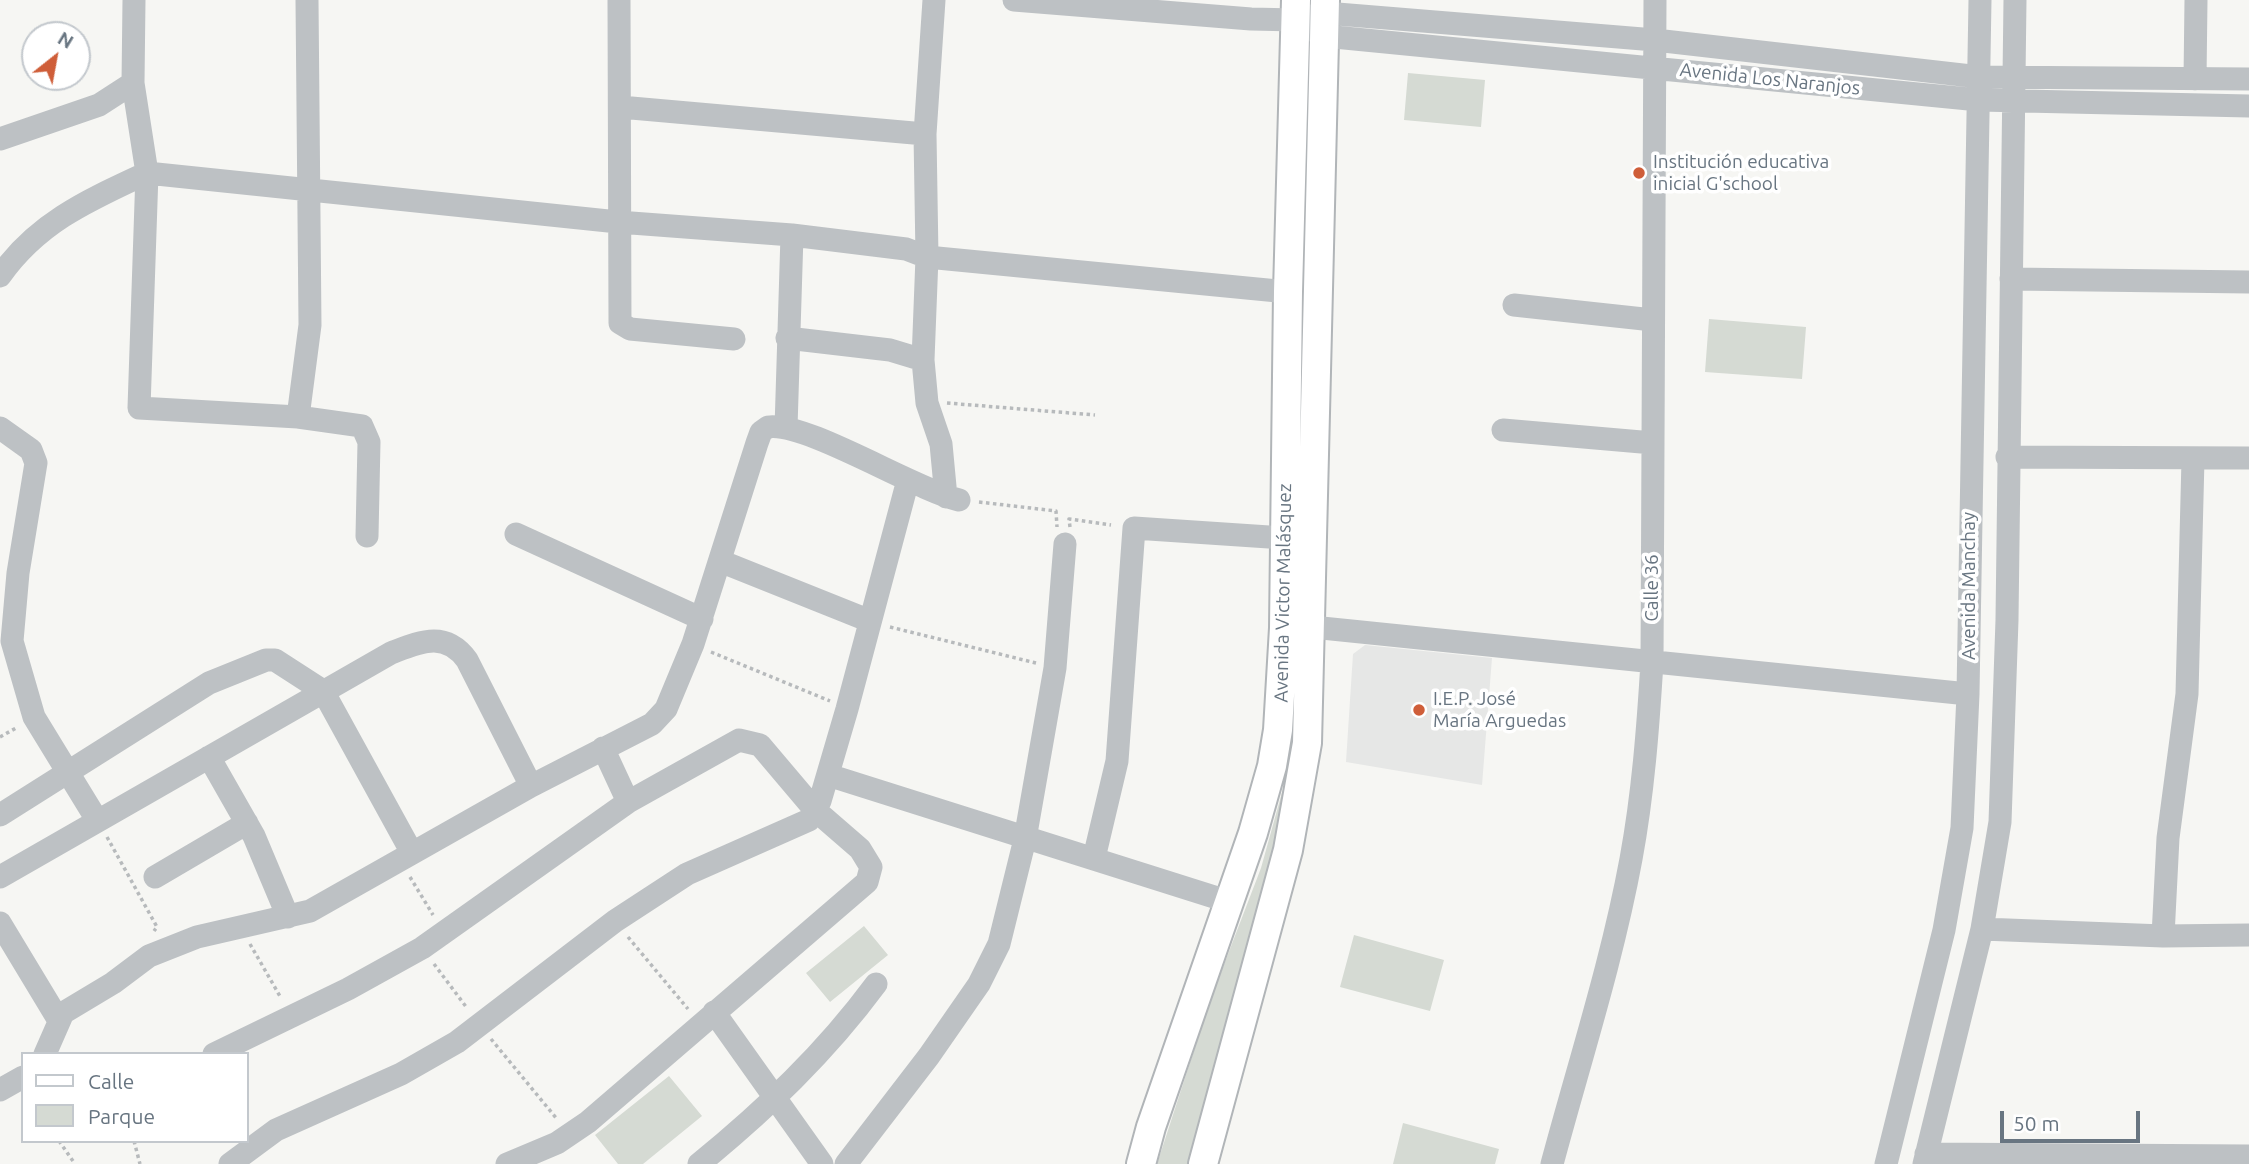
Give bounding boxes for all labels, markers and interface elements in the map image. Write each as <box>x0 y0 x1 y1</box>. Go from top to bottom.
north arrow <box>21 21 91 91</box>
text: N <box>54 27 78 53</box>
street label: Avenida Los Naranjos <box>1679 58 1861 100</box>
place label: Institución educativa inicial G'school <box>1653 151 1829 195</box>
marker: Institución educativa inicial G'school <box>1631 165 1647 181</box>
street label: Avenida Victor Malásquez <box>1270 483 1296 703</box>
street label: Avenida Manchay <box>1958 512 1980 660</box>
street label: Calle 36 <box>1641 554 1663 622</box>
place label: I.E.P. José María Arguedas <box>1433 688 1566 732</box>
marker: I.E.P. José María Arguedas <box>1411 702 1427 718</box>
legend <box>21 1052 248 1143</box>
text: Calle <box>88 1069 134 1093</box>
scale bar <box>2004 1098 2144 1142</box>
text: Parque <box>88 1104 155 1128</box>
text: 50 m <box>2013 1111 2060 1135</box>

